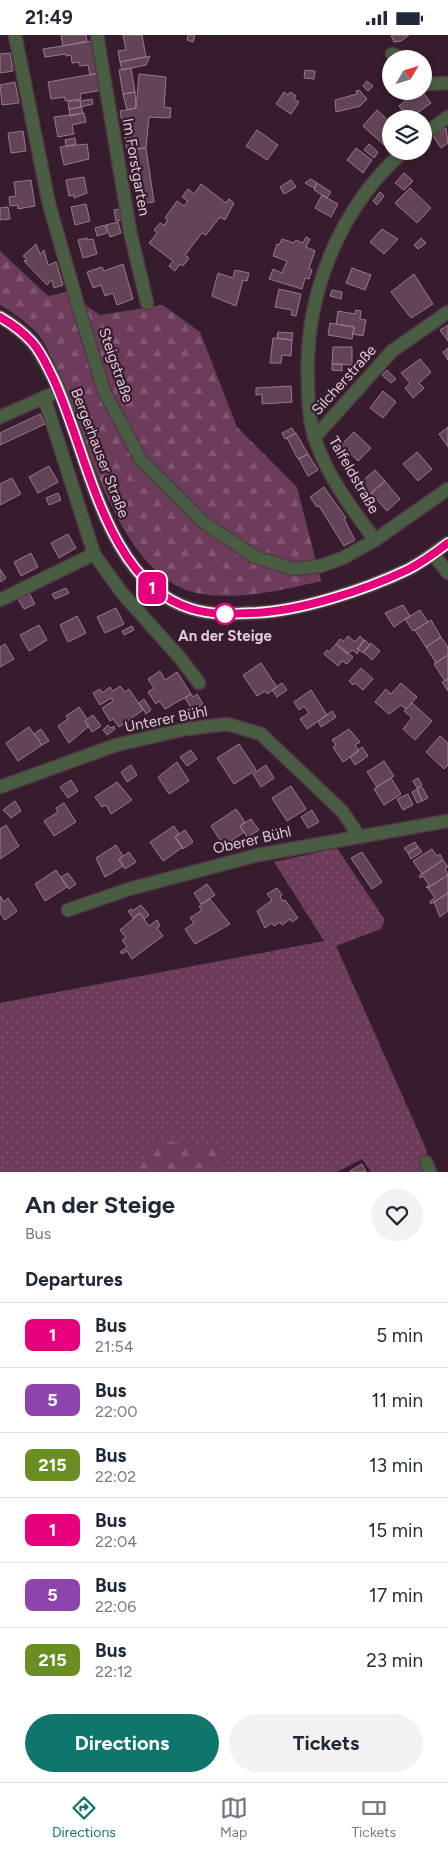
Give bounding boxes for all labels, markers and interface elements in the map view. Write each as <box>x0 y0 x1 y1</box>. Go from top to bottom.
text: 21:49 <box>25 6 73 29</box>
north arrow <box>382 50 432 100</box>
map controls <box>382 50 432 160</box>
button: layers <box>382 110 432 160</box>
street label: Im Forstgarten <box>119 117 153 217</box>
street label: Steigstraße <box>95 325 137 405</box>
street label: Silcherstraße <box>308 341 380 419</box>
street label: Bergerhauser Straße <box>67 386 133 520</box>
street label: Talfeldstraße <box>325 433 383 517</box>
line badge: 1 <box>136 572 168 604</box>
text: 1 <box>148 577 156 599</box>
marker: An der Steige <box>214 603 236 625</box>
place label: An der Steige <box>178 627 273 645</box>
street label: Unterer Bühl <box>123 702 209 736</box>
street label: Oberer Bühl <box>211 822 293 858</box>
button: heart <box>371 1189 423 1241</box>
text: An der Steige <box>25 1190 175 1219</box>
text: Bus <box>25 1224 51 1243</box>
text: Departures <box>25 1268 123 1291</box>
text: Bus <box>95 1314 126 1337</box>
text: 1 <box>49 1324 56 1346</box>
text: 5 min <box>376 1324 423 1347</box>
text: 21:54 <box>95 1337 134 1356</box>
text: Bus <box>95 1379 126 1402</box>
text: 5 <box>47 1389 58 1411</box>
text: 11 min <box>371 1389 423 1412</box>
text: 22:00 <box>95 1402 137 1421</box>
text: Bus <box>95 1444 126 1467</box>
text: 215 <box>38 1454 67 1476</box>
text: 13 min <box>369 1454 423 1477</box>
text: 22:02 <box>95 1467 136 1486</box>
text: Bus <box>95 1509 126 1532</box>
text: 1 <box>49 1519 56 1541</box>
text: 15 min <box>368 1519 423 1542</box>
text: 22:04 <box>95 1532 137 1551</box>
text: Bus <box>95 1574 126 1597</box>
text: 5 <box>47 1584 58 1606</box>
text: 17 min <box>369 1584 423 1607</box>
text: 22:06 <box>95 1597 136 1616</box>
text: Bus <box>95 1639 126 1662</box>
text: 215 <box>38 1649 67 1671</box>
text: 23 min <box>366 1649 423 1672</box>
text: 22:12 <box>95 1662 133 1681</box>
button: Directions <box>25 1714 219 1772</box>
button: Tickets <box>229 1714 423 1772</box>
tab: Directions <box>52 1794 116 1841</box>
tab: Map <box>220 1794 248 1841</box>
tab: Tickets <box>351 1794 396 1841</box>

